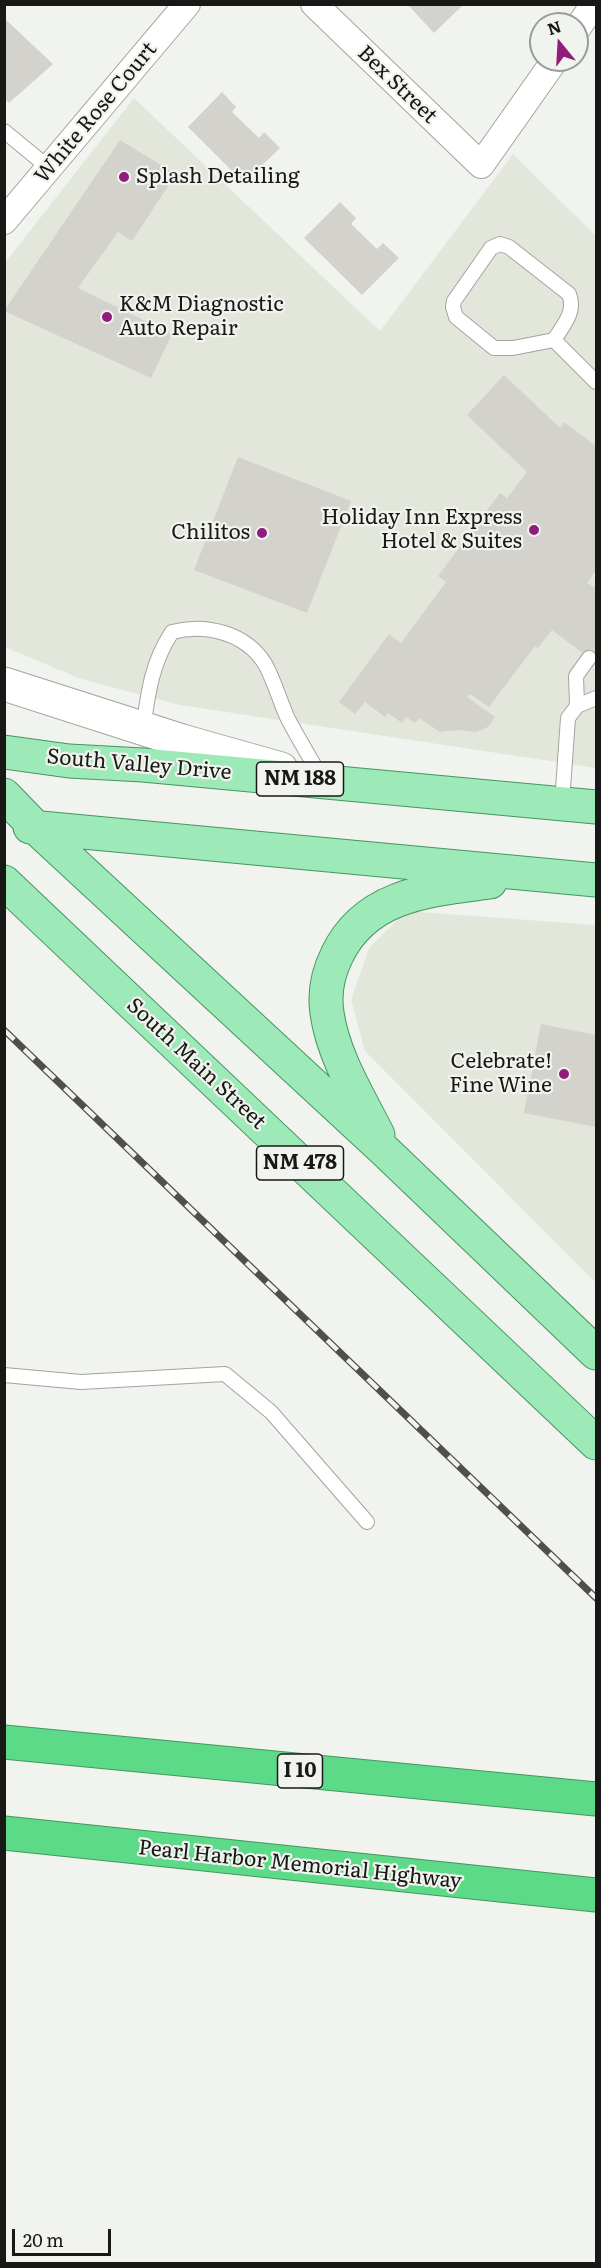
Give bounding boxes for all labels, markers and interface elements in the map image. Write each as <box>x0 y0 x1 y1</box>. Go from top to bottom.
north arrow <box>529 12 589 72</box>
text: N <box>544 13 564 40</box>
street label: White Rose Court <box>30 37 162 189</box>
street label: Bex Street <box>352 41 442 129</box>
place label: Splash Detailing <box>136 164 300 190</box>
marker: Splash Detailing <box>117 170 131 184</box>
place label: K&M Diagnostic Auto Repair <box>119 292 284 342</box>
marker: K&M Diagnostic Auto Repair <box>100 310 114 324</box>
place label: Holiday Inn Express Hotel & Suites <box>322 505 522 555</box>
place label: Chilitos <box>171 520 250 546</box>
marker: Holiday Inn Express Hotel & Suites <box>527 523 541 537</box>
marker: Chilitos <box>255 526 269 540</box>
street label: South Valley Drive <box>46 744 232 786</box>
road number: NM 188 <box>256 762 344 796</box>
street label: South Main Street <box>121 993 271 1135</box>
place label: Celebrate! Fine Wine <box>449 1049 552 1099</box>
marker: Celebrate! Fine Wine <box>557 1067 571 1081</box>
road number: NM 478 <box>256 1146 344 1180</box>
road number: I 10 <box>278 1754 322 1788</box>
street label: Pearl Harbor Memorial Highway <box>137 1835 463 1895</box>
scale bar <box>15 2217 114 2255</box>
text: 20 m <box>23 2226 64 2253</box>

